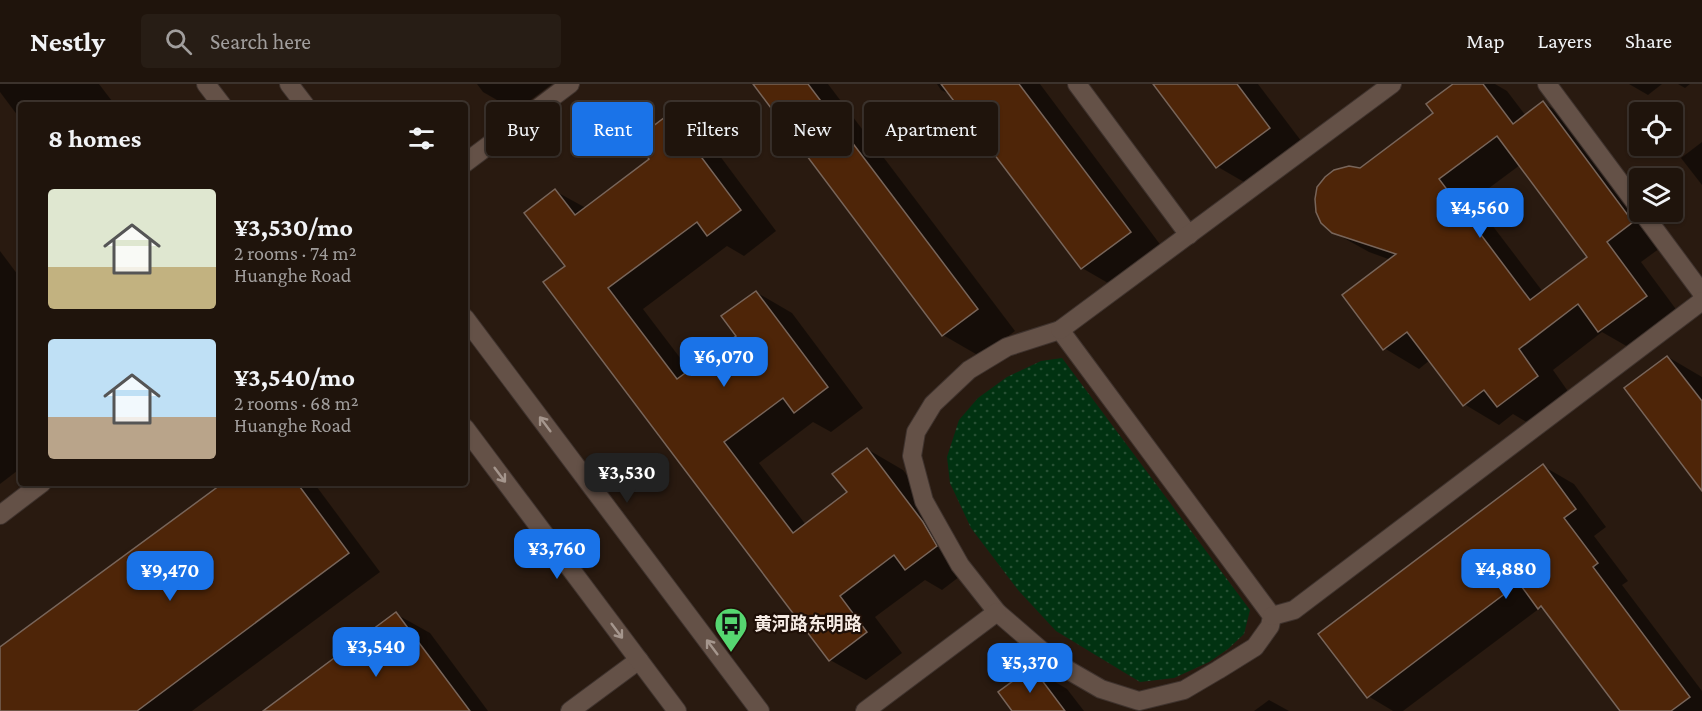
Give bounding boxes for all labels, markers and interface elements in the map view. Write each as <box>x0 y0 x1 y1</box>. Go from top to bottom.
search box <box>141 14 561 68</box>
icon: search <box>162 25 195 58</box>
text: Nestly <box>30 26 105 57</box>
text: Search here <box>210 29 311 54</box>
text: Map <box>1466 29 1505 53</box>
text: Layers <box>1538 29 1592 53</box>
text: Share <box>1625 29 1672 53</box>
chip: Buy <box>486 102 560 156</box>
chip: Rent <box>572 102 653 156</box>
chip: Filters <box>665 102 760 156</box>
chip: New <box>772 102 852 156</box>
chip: Apartment <box>864 102 998 156</box>
map controls <box>1629 102 1683 222</box>
button: locate <box>1629 102 1683 156</box>
icon: filters <box>405 122 438 155</box>
text: 8 homes <box>48 124 141 153</box>
button: layers <box>1629 168 1683 222</box>
pin: ¥4,560 <box>1431 188 1529 239</box>
text: ¥4,560 <box>1451 196 1509 218</box>
icon: home <box>96 213 168 285</box>
text: ¥3,530/mo <box>234 213 353 242</box>
text: 2 rooms · 74 m² <box>234 242 356 264</box>
text: Huanghe Road <box>234 264 351 286</box>
pin: ¥6,070 <box>675 337 773 388</box>
text: ¥6,070 <box>694 345 754 367</box>
icon: home <box>96 363 168 435</box>
text: ¥3,540/mo <box>234 363 355 392</box>
text: 2 rooms · 68 m² <box>234 392 359 414</box>
text: Huanghe Road <box>234 414 351 436</box>
one-way arrow <box>538 417 551 433</box>
pin: ¥3,530 <box>578 453 676 504</box>
text: ¥3,530 <box>598 461 656 483</box>
one-way arrow <box>493 467 506 483</box>
pin: ¥3,760 <box>508 529 606 580</box>
text: ¥3,760 <box>528 537 586 559</box>
pin: ¥4,880 <box>1457 549 1555 600</box>
pin: ¥9,470 <box>121 551 219 602</box>
text: ¥4,880 <box>1475 557 1537 579</box>
text: ¥9,470 <box>141 559 199 581</box>
bus stop icon: 黄河路东明路 <box>713 606 749 653</box>
place label: 黄河路东明路 <box>754 614 862 634</box>
one-way arrow <box>611 623 624 639</box>
pin: ¥3,540 <box>327 627 425 678</box>
text: ¥3,540 <box>347 635 405 657</box>
one-way arrow <box>706 640 719 656</box>
pin: ¥5,370 <box>981 643 1079 694</box>
text: ¥5,370 <box>1001 651 1059 673</box>

